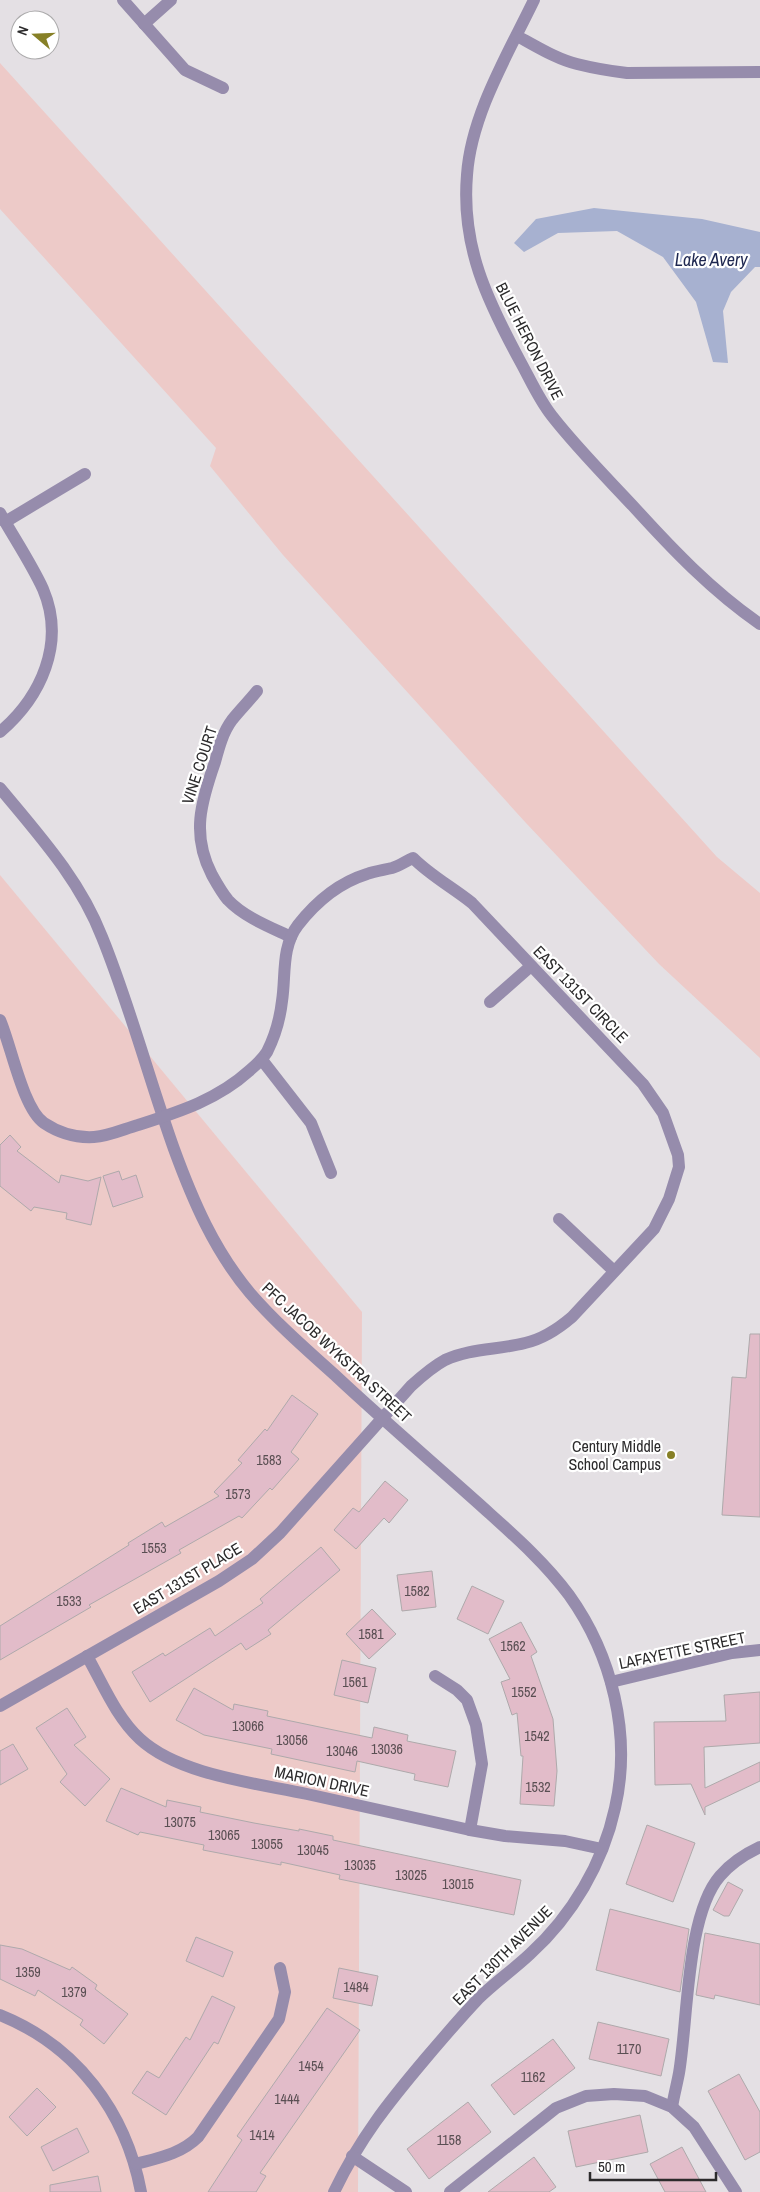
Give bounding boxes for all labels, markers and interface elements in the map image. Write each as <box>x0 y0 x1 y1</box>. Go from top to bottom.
north arrow <box>10 10 60 60</box>
text: N <box>13 24 33 38</box>
water label: Lake Avery <box>675 247 749 272</box>
street label: BLUE HERON DRIVE <box>491 279 569 403</box>
street label: VINE COURT <box>176 723 222 807</box>
street label: EAST 131ST CIRCLE <box>529 940 633 1048</box>
street label: PFC JACOB WYKSTRA STREET <box>258 1277 416 1427</box>
place label: Century Middle School Campus <box>568 1435 661 1475</box>
marker: Century Middle School Campus <box>665 1449 677 1461</box>
house number: 1583 <box>256 1451 282 1469</box>
house number: 1573 <box>225 1485 251 1503</box>
street label: EAST 131ST PLACE <box>129 1537 245 1619</box>
house number: 1553 <box>141 1539 167 1557</box>
house number: 1582 <box>404 1582 430 1600</box>
house number: 1533 <box>56 1592 82 1610</box>
house number: 1581 <box>358 1625 384 1643</box>
street label: LAFAYETTE STREET <box>617 1626 747 1674</box>
house number: 1562 <box>500 1637 526 1655</box>
house number: 1561 <box>342 1673 368 1691</box>
house number: 1552 <box>511 1683 537 1701</box>
house number: 13066 <box>232 1717 264 1735</box>
house number: 1542 <box>524 1727 550 1745</box>
house number: 13056 <box>276 1731 308 1749</box>
house number: 13036 <box>371 1740 403 1758</box>
house number: 13046 <box>326 1742 358 1760</box>
street label: MARION DRIVE <box>273 1760 371 1802</box>
house number: 1532 <box>525 1778 551 1796</box>
house number: 13075 <box>164 1813 196 1831</box>
house number: 13065 <box>208 1826 240 1844</box>
house number: 13055 <box>251 1835 283 1853</box>
house number: 13045 <box>297 1841 329 1859</box>
house number: 13035 <box>344 1856 376 1874</box>
house number: 13025 <box>395 1866 427 1884</box>
house number: 13015 <box>442 1875 474 1893</box>
street label: EAST 130TH AVENUE <box>447 1900 557 2010</box>
house number: 1359 <box>15 1963 41 1981</box>
house number: 1484 <box>343 1978 369 1996</box>
house number: 1379 <box>61 1983 87 2001</box>
house number: 1170 <box>617 2040 641 2058</box>
house number: 1454 <box>298 2057 324 2075</box>
house number: 1162 <box>521 2068 545 2086</box>
house number: 1444 <box>274 2090 300 2108</box>
house number: 1414 <box>249 2126 275 2144</box>
house number: 1158 <box>437 2131 461 2149</box>
scale bar <box>590 2150 716 2182</box>
text: 50 m <box>598 2156 625 2177</box>

